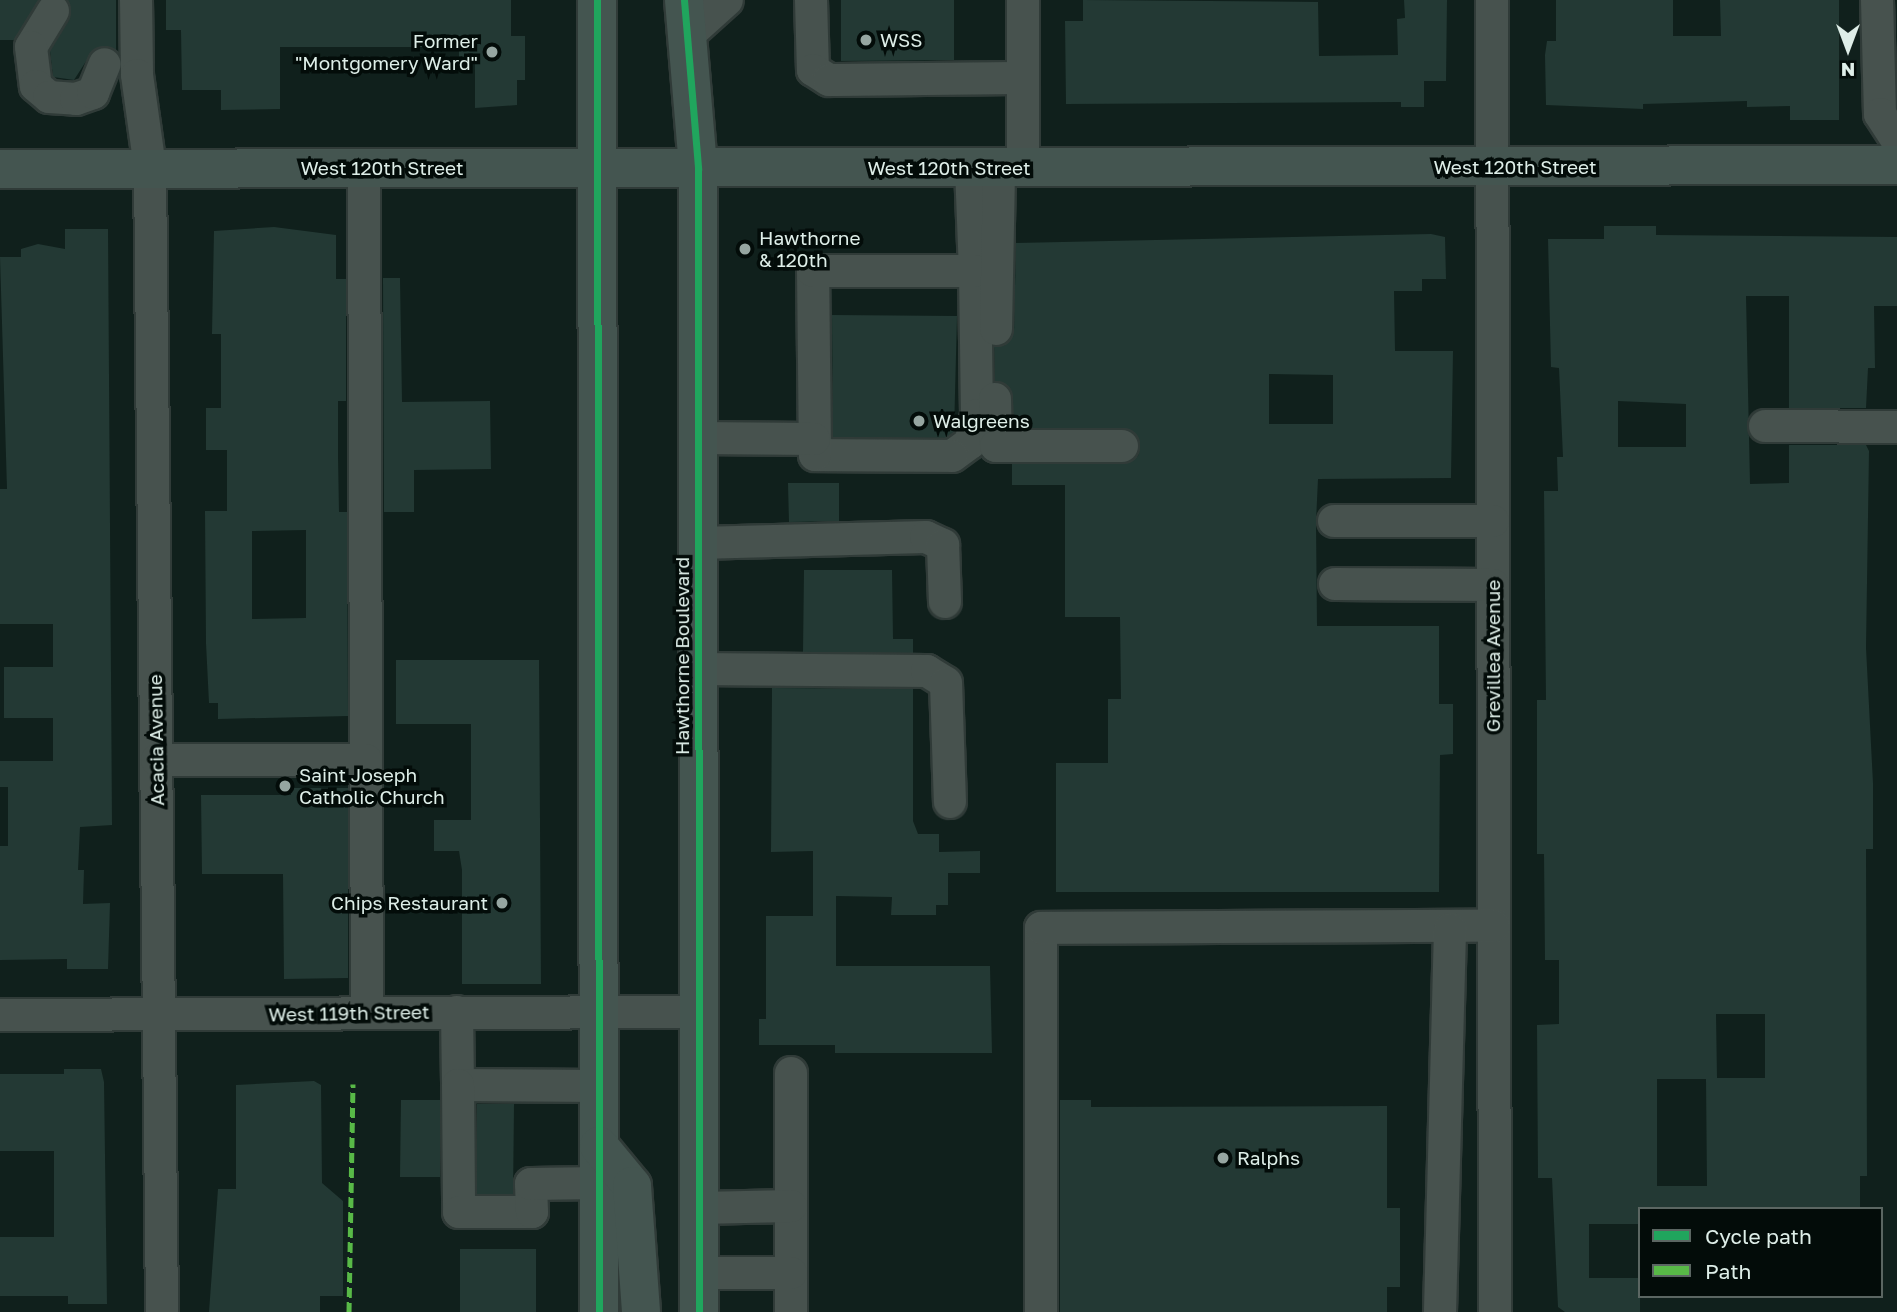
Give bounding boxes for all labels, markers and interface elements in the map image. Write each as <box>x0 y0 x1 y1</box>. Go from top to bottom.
north arrow <box>1813 14 1883 84</box>
place label: WSS <box>880 29 922 51</box>
place label: Former "Montgomery Ward" <box>295 30 478 74</box>
marker: WSS <box>858 32 874 48</box>
marker: Former "Montgomery Ward" <box>484 44 500 60</box>
text: N <box>1841 59 1855 82</box>
street label: West 120th Street <box>1433 156 1597 178</box>
street label: West 120th Street <box>300 157 464 179</box>
street label: West 120th Street <box>867 157 1031 179</box>
place label: Hawthorne & 120th <box>759 227 861 271</box>
marker: Hawthorne & 120th <box>737 241 753 257</box>
place label: Walgreens <box>933 410 1030 432</box>
marker: Walgreens <box>911 413 927 429</box>
street label: Hawthorne Boulevard <box>671 557 693 755</box>
street label: Grevillea Avenue <box>1482 580 1504 732</box>
street label: Acacia Avenue <box>143 674 169 806</box>
place label: Saint Joseph Catholic Church <box>299 764 445 808</box>
marker: Saint Joseph Catholic Church <box>277 778 293 794</box>
place label: Chips Restaurant <box>331 892 488 914</box>
marker: Chips Restaurant <box>494 895 510 911</box>
street label: West 119th Street <box>268 1000 430 1026</box>
place label: Ralphs <box>1237 1147 1300 1169</box>
marker: Ralphs <box>1215 1150 1231 1166</box>
legend <box>1638 1207 1883 1298</box>
text: Cycle path <box>1705 1223 1812 1249</box>
text: Path <box>1705 1258 1752 1284</box>

